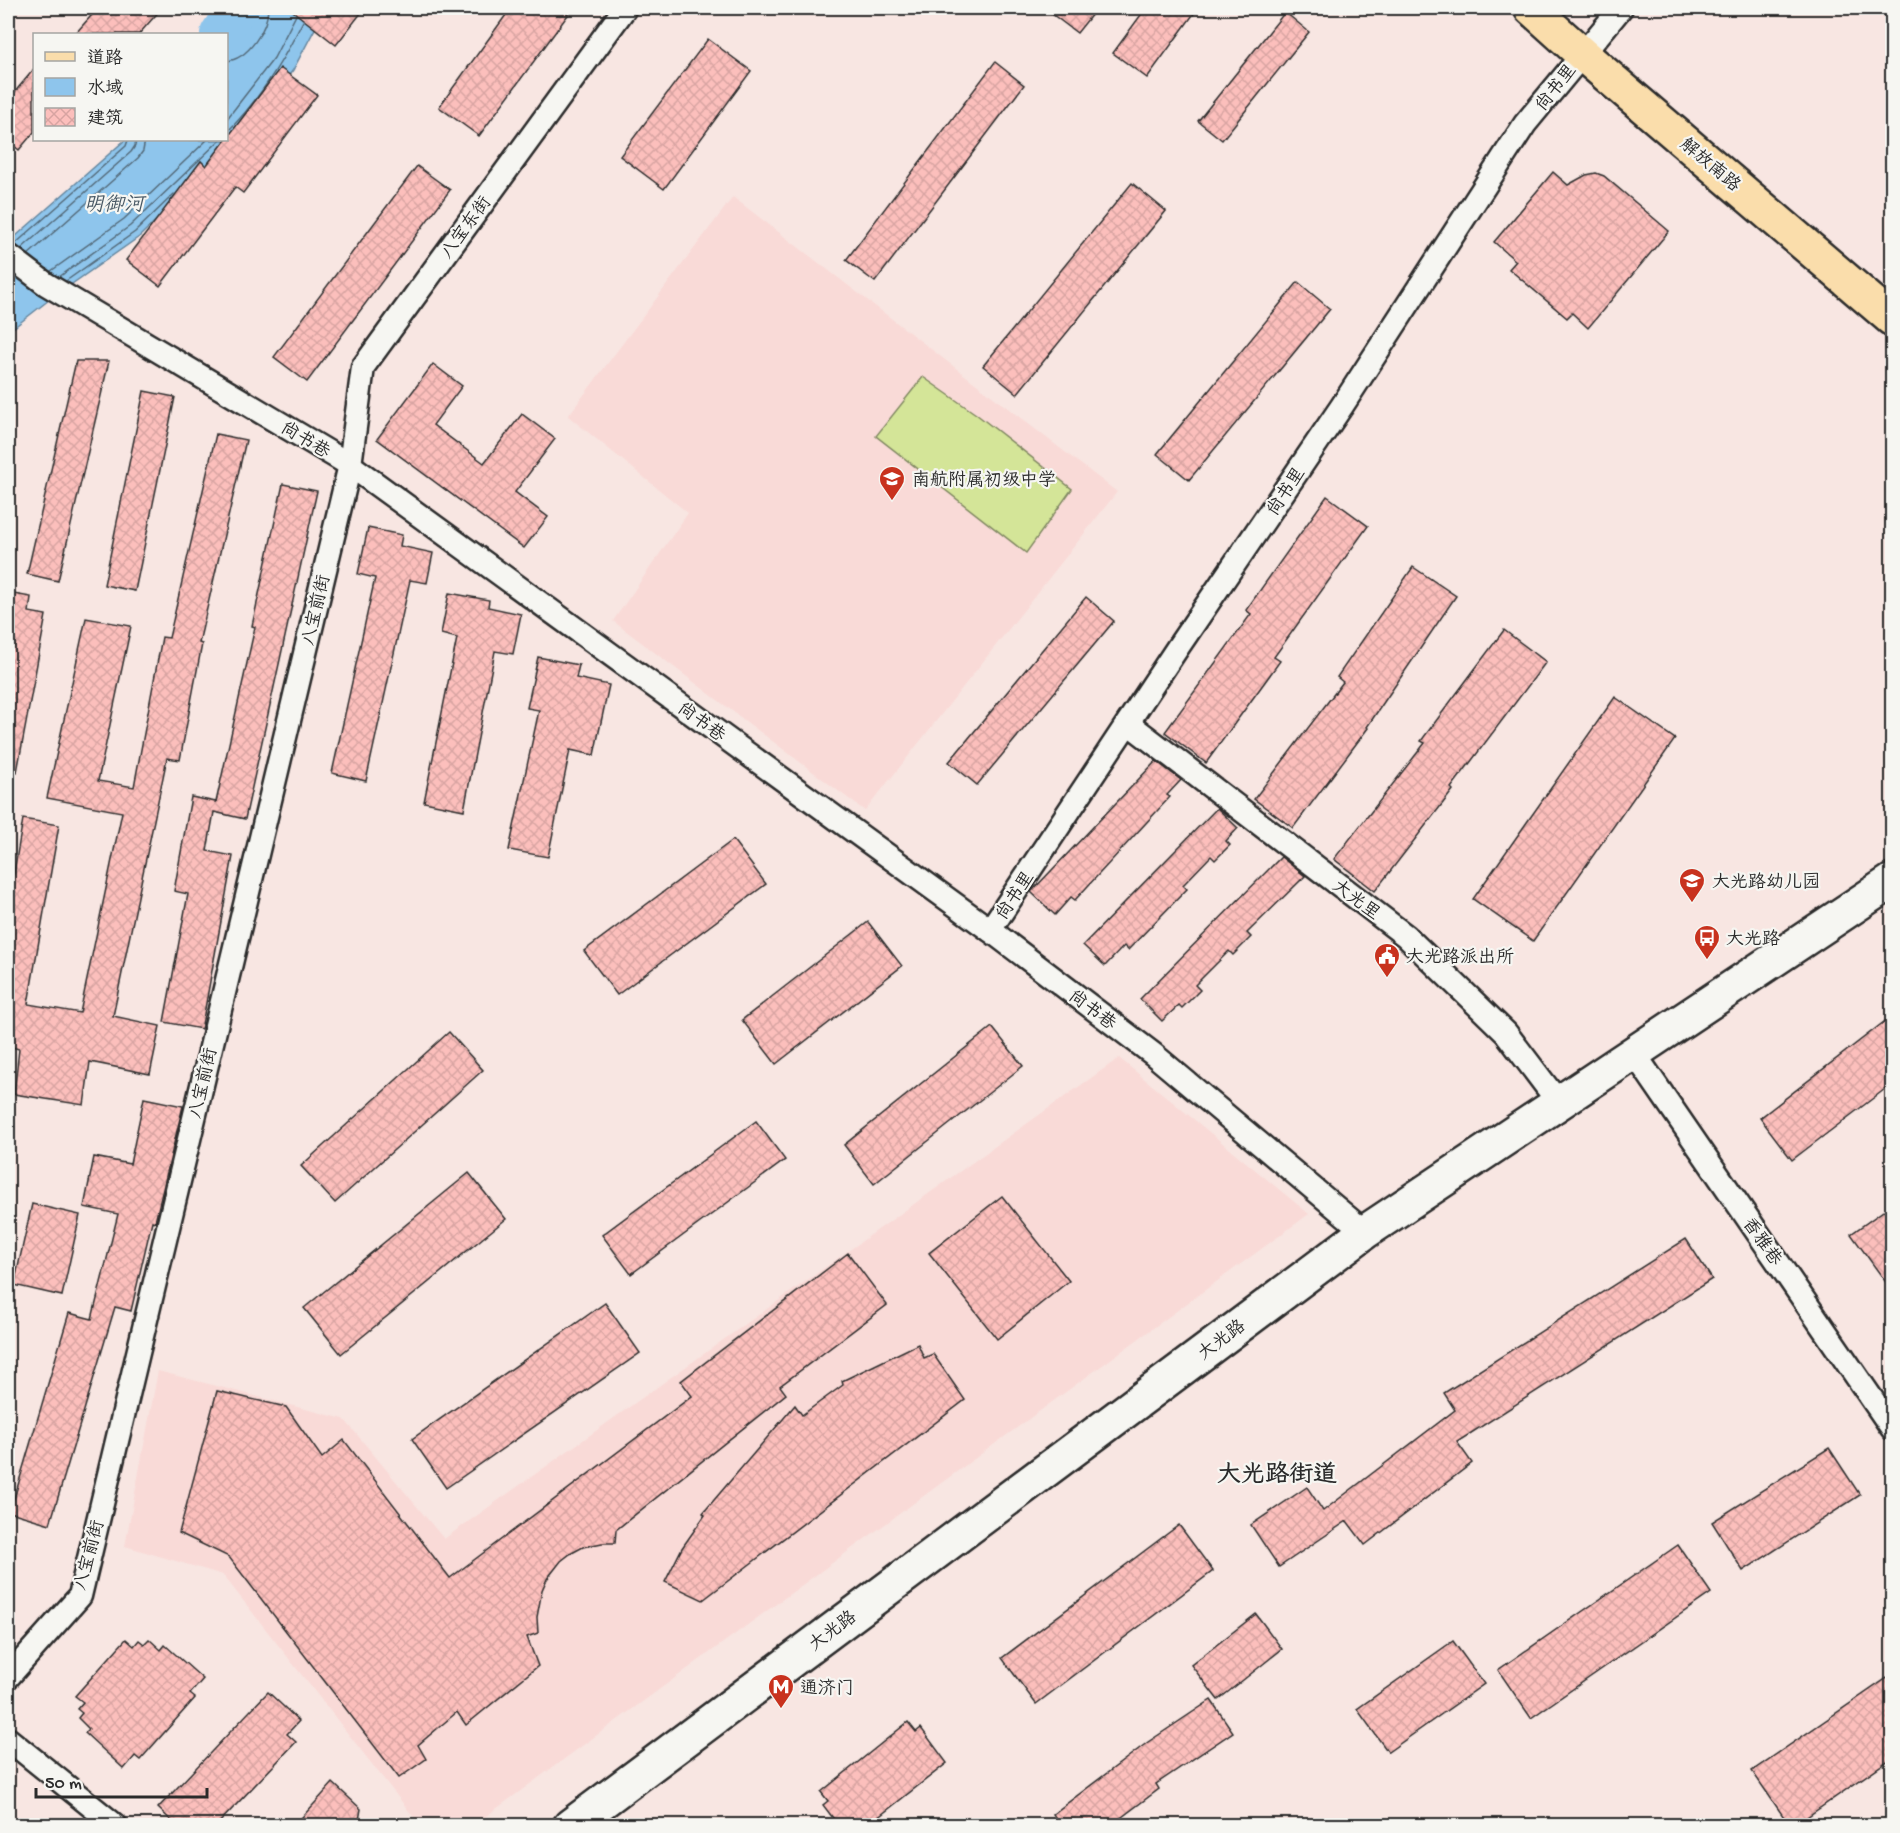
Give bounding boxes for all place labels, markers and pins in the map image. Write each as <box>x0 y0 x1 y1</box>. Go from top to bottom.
school or university icon: 南航附属初级中学 <box>877 464 907 502</box>
place label: 南航附属初级中学 <box>912 470 1056 492</box>
school or university icon: 大光路幼儿园 <box>1677 866 1707 904</box>
place label: 大光路幼儿园 <box>1712 872 1820 894</box>
bus stop icon: 大光路 <box>1692 923 1722 961</box>
place label: 大光路 <box>1726 929 1780 951</box>
public building icon: 大光路派出所 <box>1372 941 1402 979</box>
place label: 大光路派出所 <box>1406 947 1514 969</box>
metro station icon: 通济门 <box>766 1672 796 1710</box>
place label: 通济门 <box>800 1678 854 1700</box>

